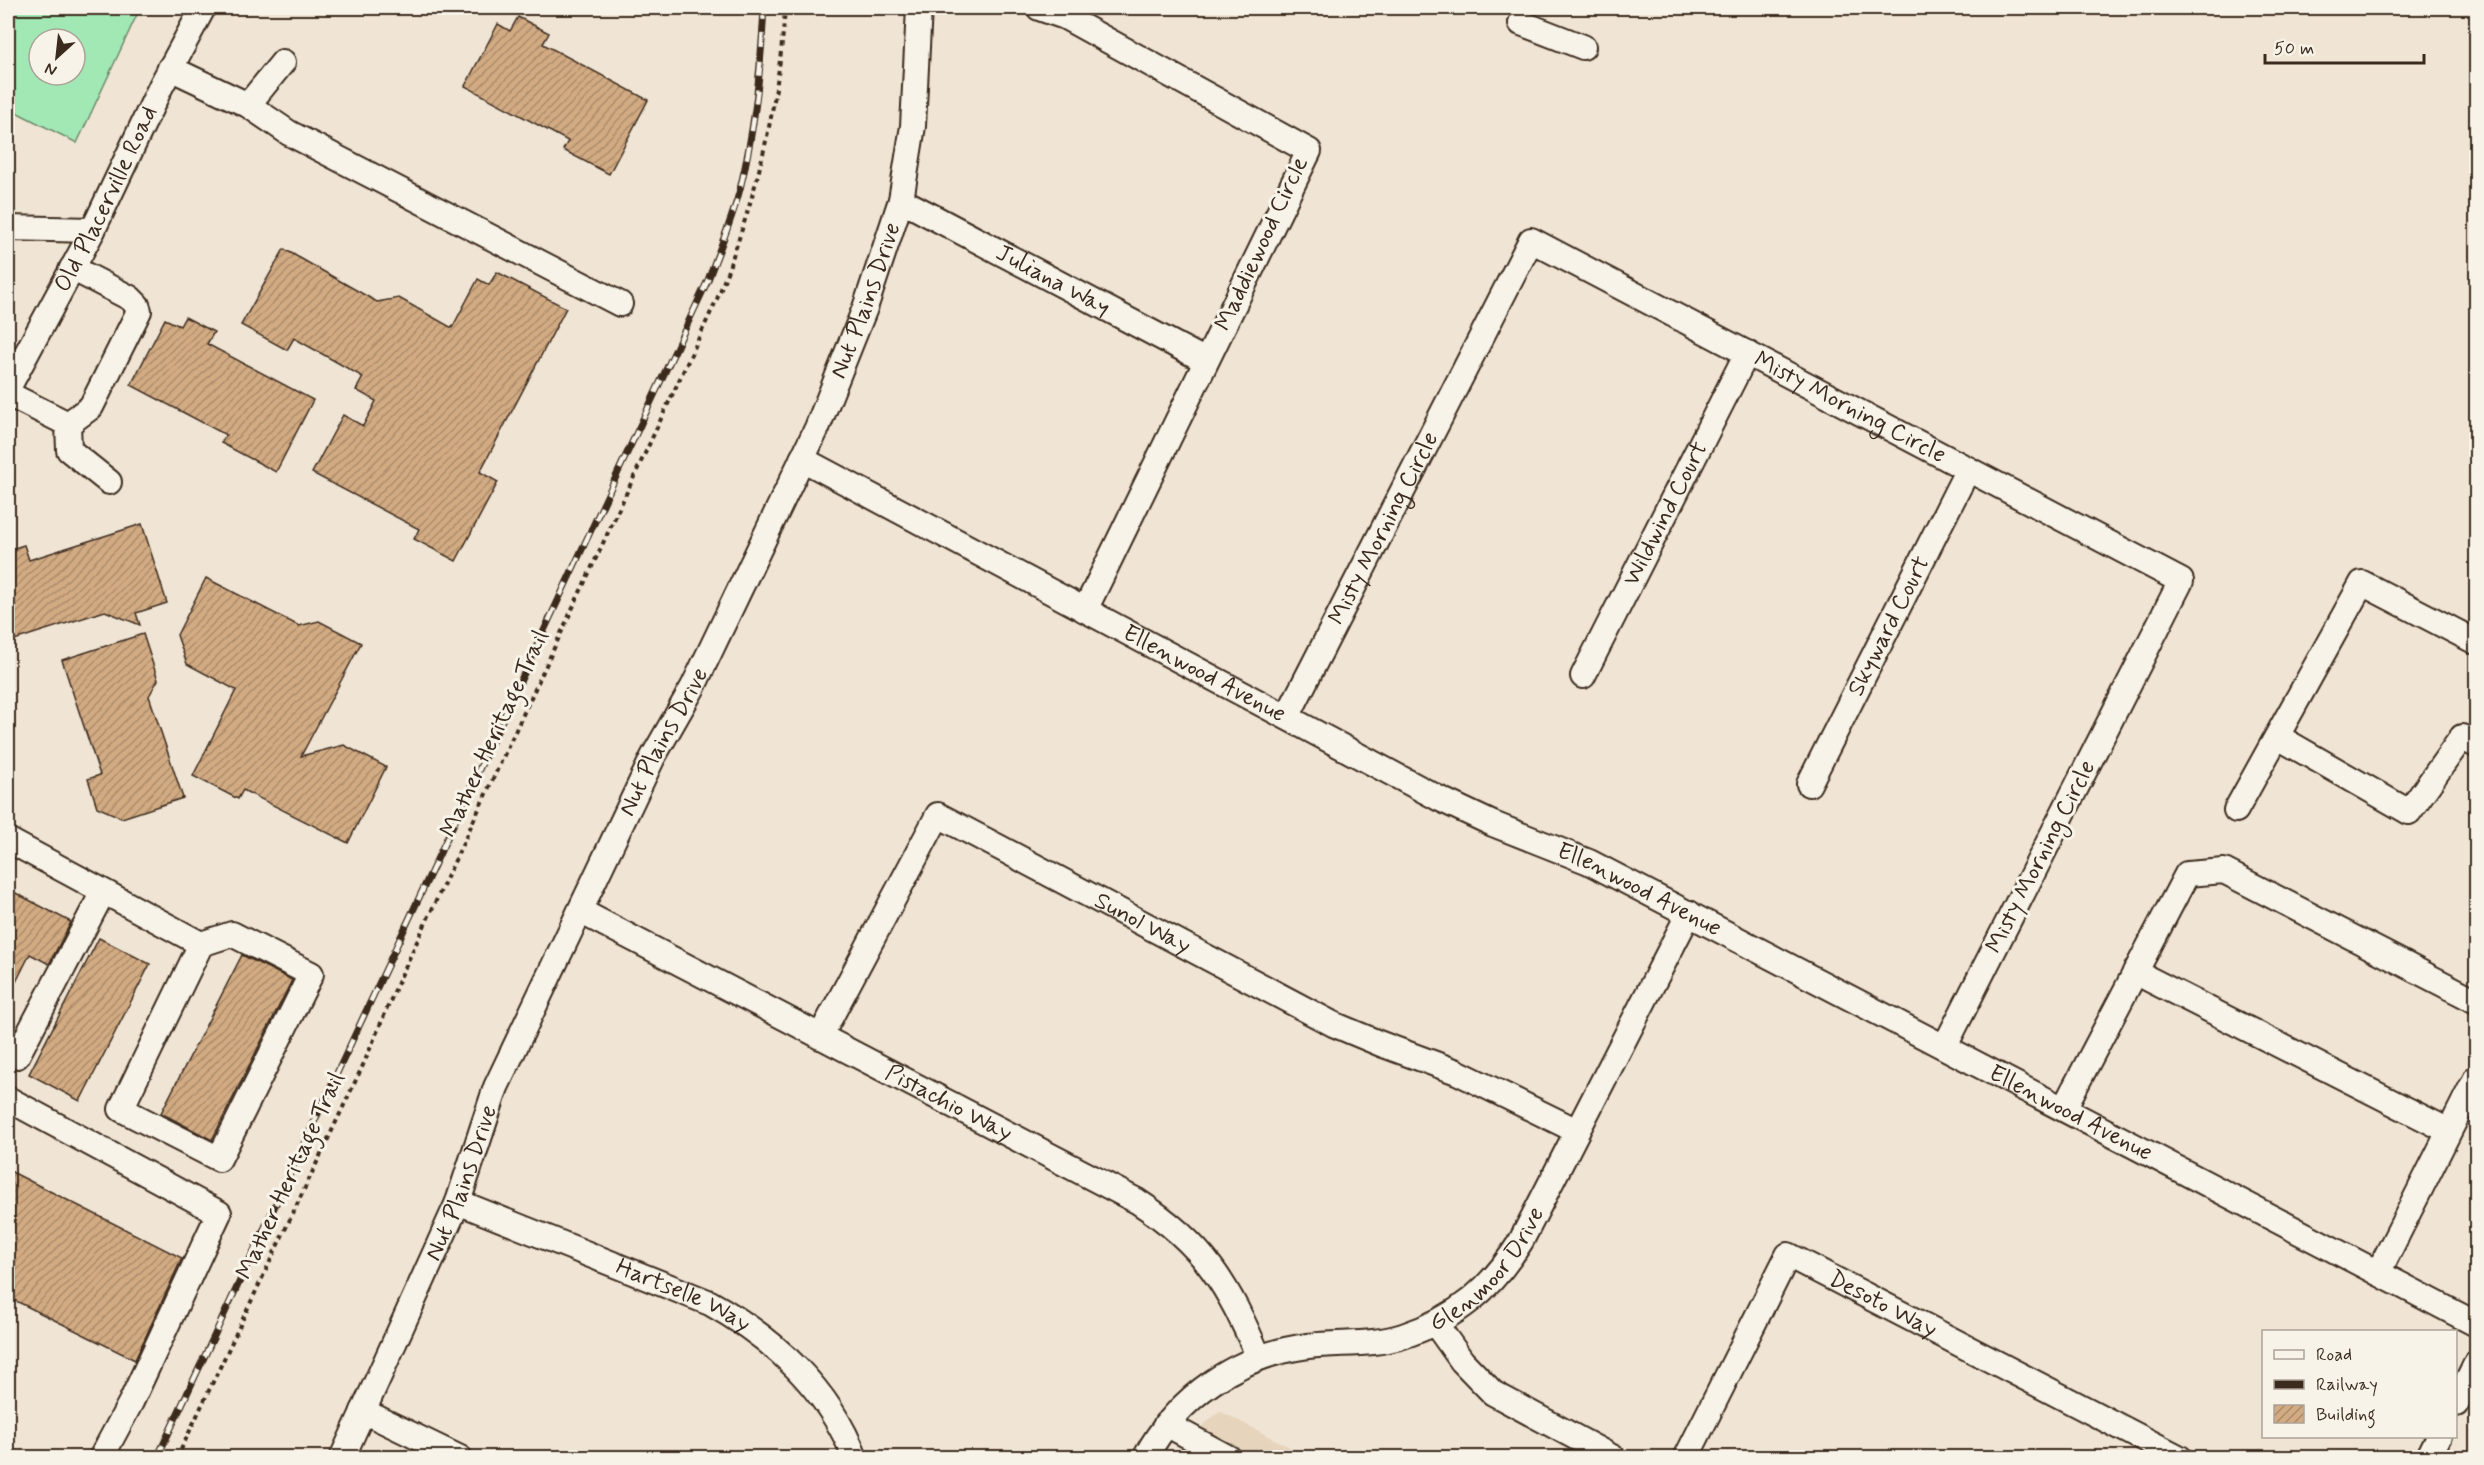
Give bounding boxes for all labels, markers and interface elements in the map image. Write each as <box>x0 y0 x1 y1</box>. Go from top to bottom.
north arrow <box>27 27 87 87</box>
scale bar <box>2265 27 2424 65</box>
text: 50 m <box>2274 37 2314 61</box>
text: N <box>41 57 60 81</box>
street label: Old Placerville Road <box>47 101 165 297</box>
street label: Maddiewood Circle <box>1208 152 1316 336</box>
street label: Nut Plains Drive <box>823 218 908 383</box>
street label: Juliana Way <box>991 237 1116 323</box>
street label: Misty Morning Circle <box>1749 344 1951 471</box>
street label: Misty Morning Circle <box>1321 426 1446 630</box>
street label: Wildwind Court <box>1616 436 1715 591</box>
street label: Skyward Court <box>1840 551 1937 701</box>
street label: Ellenwood Avenue <box>1117 617 1291 730</box>
street label: Mather Heritage Trail <box>433 625 559 844</box>
street label: Nut Plains Drive <box>612 662 716 821</box>
street label: Misty Morning Circle <box>1979 755 2105 960</box>
street label: Ellenwood Avenue <box>1553 835 1727 944</box>
street label: Sunol Way <box>1089 885 1196 962</box>
street label: Pistachio Way <box>880 1057 1018 1149</box>
street label: Ellenwood Avenue <box>1984 1057 2158 1168</box>
street label: Mather Heritage Trail <box>229 1067 355 1286</box>
street label: Nut Plains Drive <box>418 1101 504 1266</box>
street label: Glenmoor Drive <box>1424 1202 1551 1339</box>
street label: Hartselle Way <box>611 1251 757 1340</box>
street label: Desoto Way <box>1823 1263 1942 1345</box>
legend <box>2262 1330 2457 1438</box>
text: Road <box>2316 1343 2352 1367</box>
text: Railway <box>2316 1373 2378 1397</box>
text: Building <box>2316 1403 2376 1429</box>

